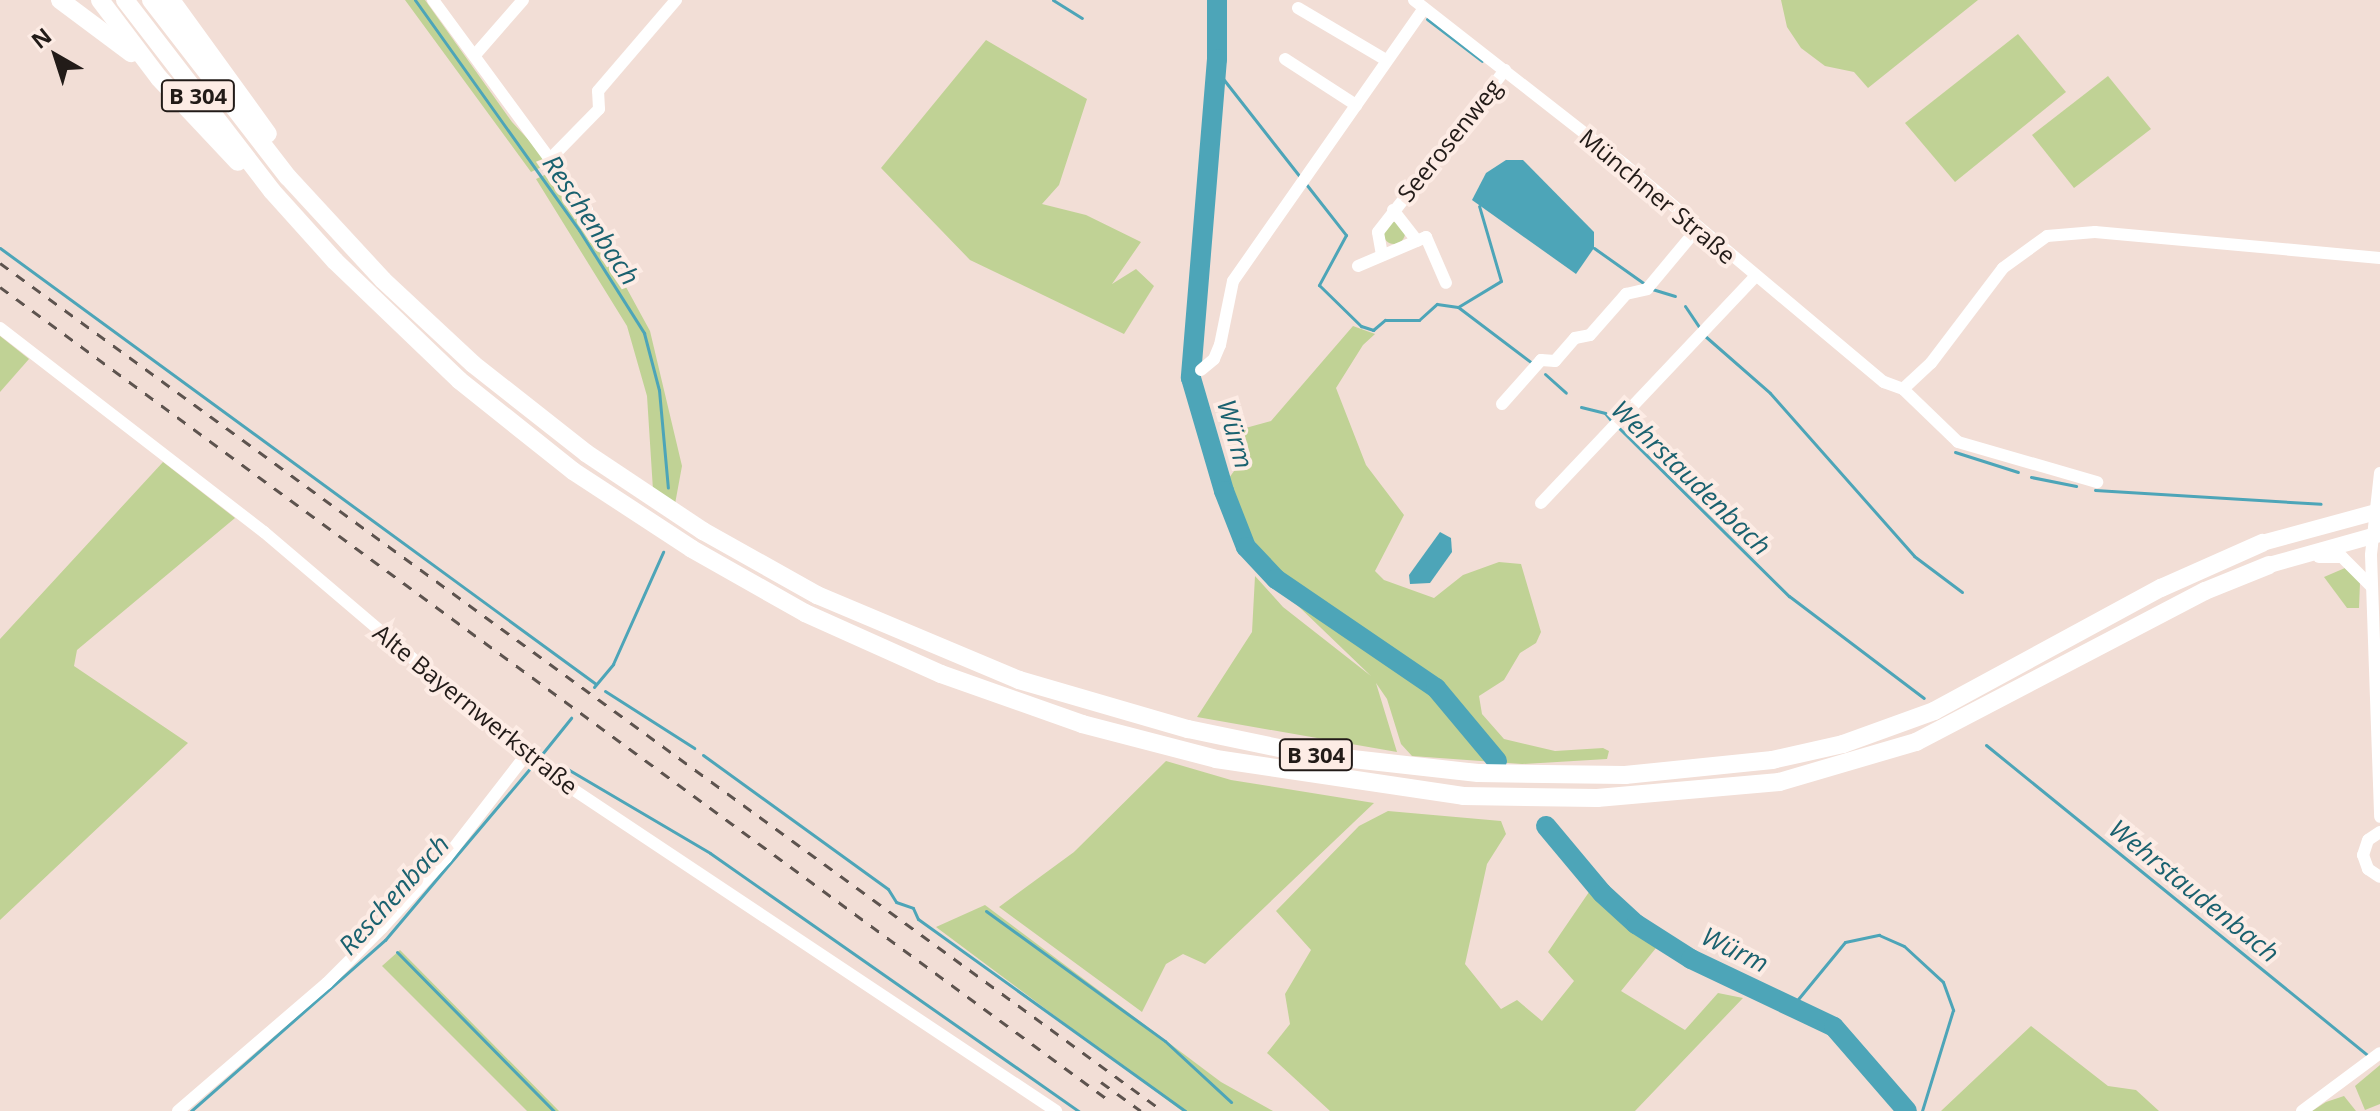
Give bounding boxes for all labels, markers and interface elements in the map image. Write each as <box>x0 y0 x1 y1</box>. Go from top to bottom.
north arrow <box>16 16 96 96</box>
text: N <box>24 20 57 55</box>
street label: Seerosenweg <box>1391 73 1507 207</box>
road number: B 304 <box>160 78 236 114</box>
street label: Münchner Straße <box>1574 122 1742 270</box>
water label: Reschenbach <box>536 149 646 291</box>
water label: Wehrstaudenbach <box>1605 394 1777 562</box>
water label: Würm <box>1210 396 1260 472</box>
street label: Alte Bayernwerkstraße <box>368 618 584 800</box>
road number: B 304 <box>1278 737 1354 773</box>
water label: Wehrstaudenbach <box>2103 813 2285 969</box>
water label: Reschenbach <box>332 829 456 961</box>
water label: Würm <box>1697 921 1773 979</box>

